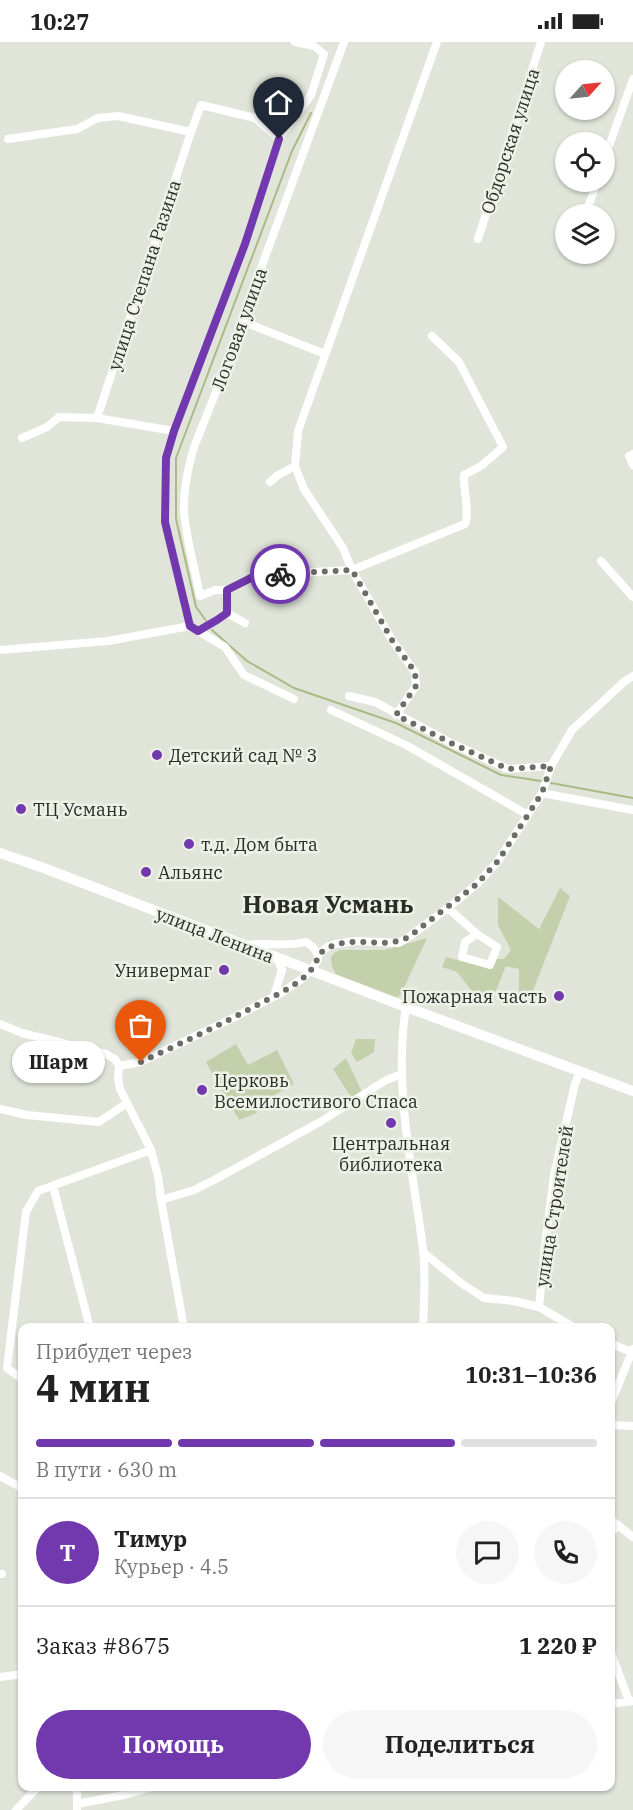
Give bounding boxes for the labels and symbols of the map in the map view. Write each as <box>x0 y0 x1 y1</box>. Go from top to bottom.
north arrow <box>555 60 615 120</box>
street label: Обдорская улица <box>476 65 544 217</box>
pin <box>253 77 304 139</box>
street label: улица Степана Разина <box>102 177 186 373</box>
street label: Логовая улица <box>206 264 272 394</box>
courier <box>250 544 310 604</box>
place label: Детский сад № 3 <box>169 744 317 767</box>
marker: Детский сад № 3 <box>150 748 164 762</box>
place label: ТЦ Усмань <box>33 798 128 821</box>
marker: ТЦ Усмань <box>14 802 28 816</box>
place label: т.д. Дом быта <box>201 833 318 856</box>
marker: т.д. Дом быта <box>182 837 196 851</box>
place label: Альянс <box>158 861 223 884</box>
marker: Альянс <box>139 865 153 879</box>
district label: Новая Усмань <box>243 888 414 920</box>
street label: улица Ленина <box>153 902 278 968</box>
place label: Универмаг <box>115 959 212 982</box>
marker: Универмаг <box>217 963 231 977</box>
place label: Пожарная часть <box>402 985 547 1008</box>
marker: Пожарная часть <box>552 989 566 1003</box>
pin <box>115 1000 166 1062</box>
callout: Шарм <box>12 1041 105 1083</box>
place label: Церковь Всемилостивого Спаса <box>214 1069 418 1113</box>
marker: Церковь Всемилостивого Спаса <box>195 1083 209 1097</box>
marker: Центральная библиотека <box>384 1116 398 1130</box>
street label: улица Строителей <box>530 1124 578 1288</box>
place label: Центральная библиотека <box>332 1132 450 1176</box>

